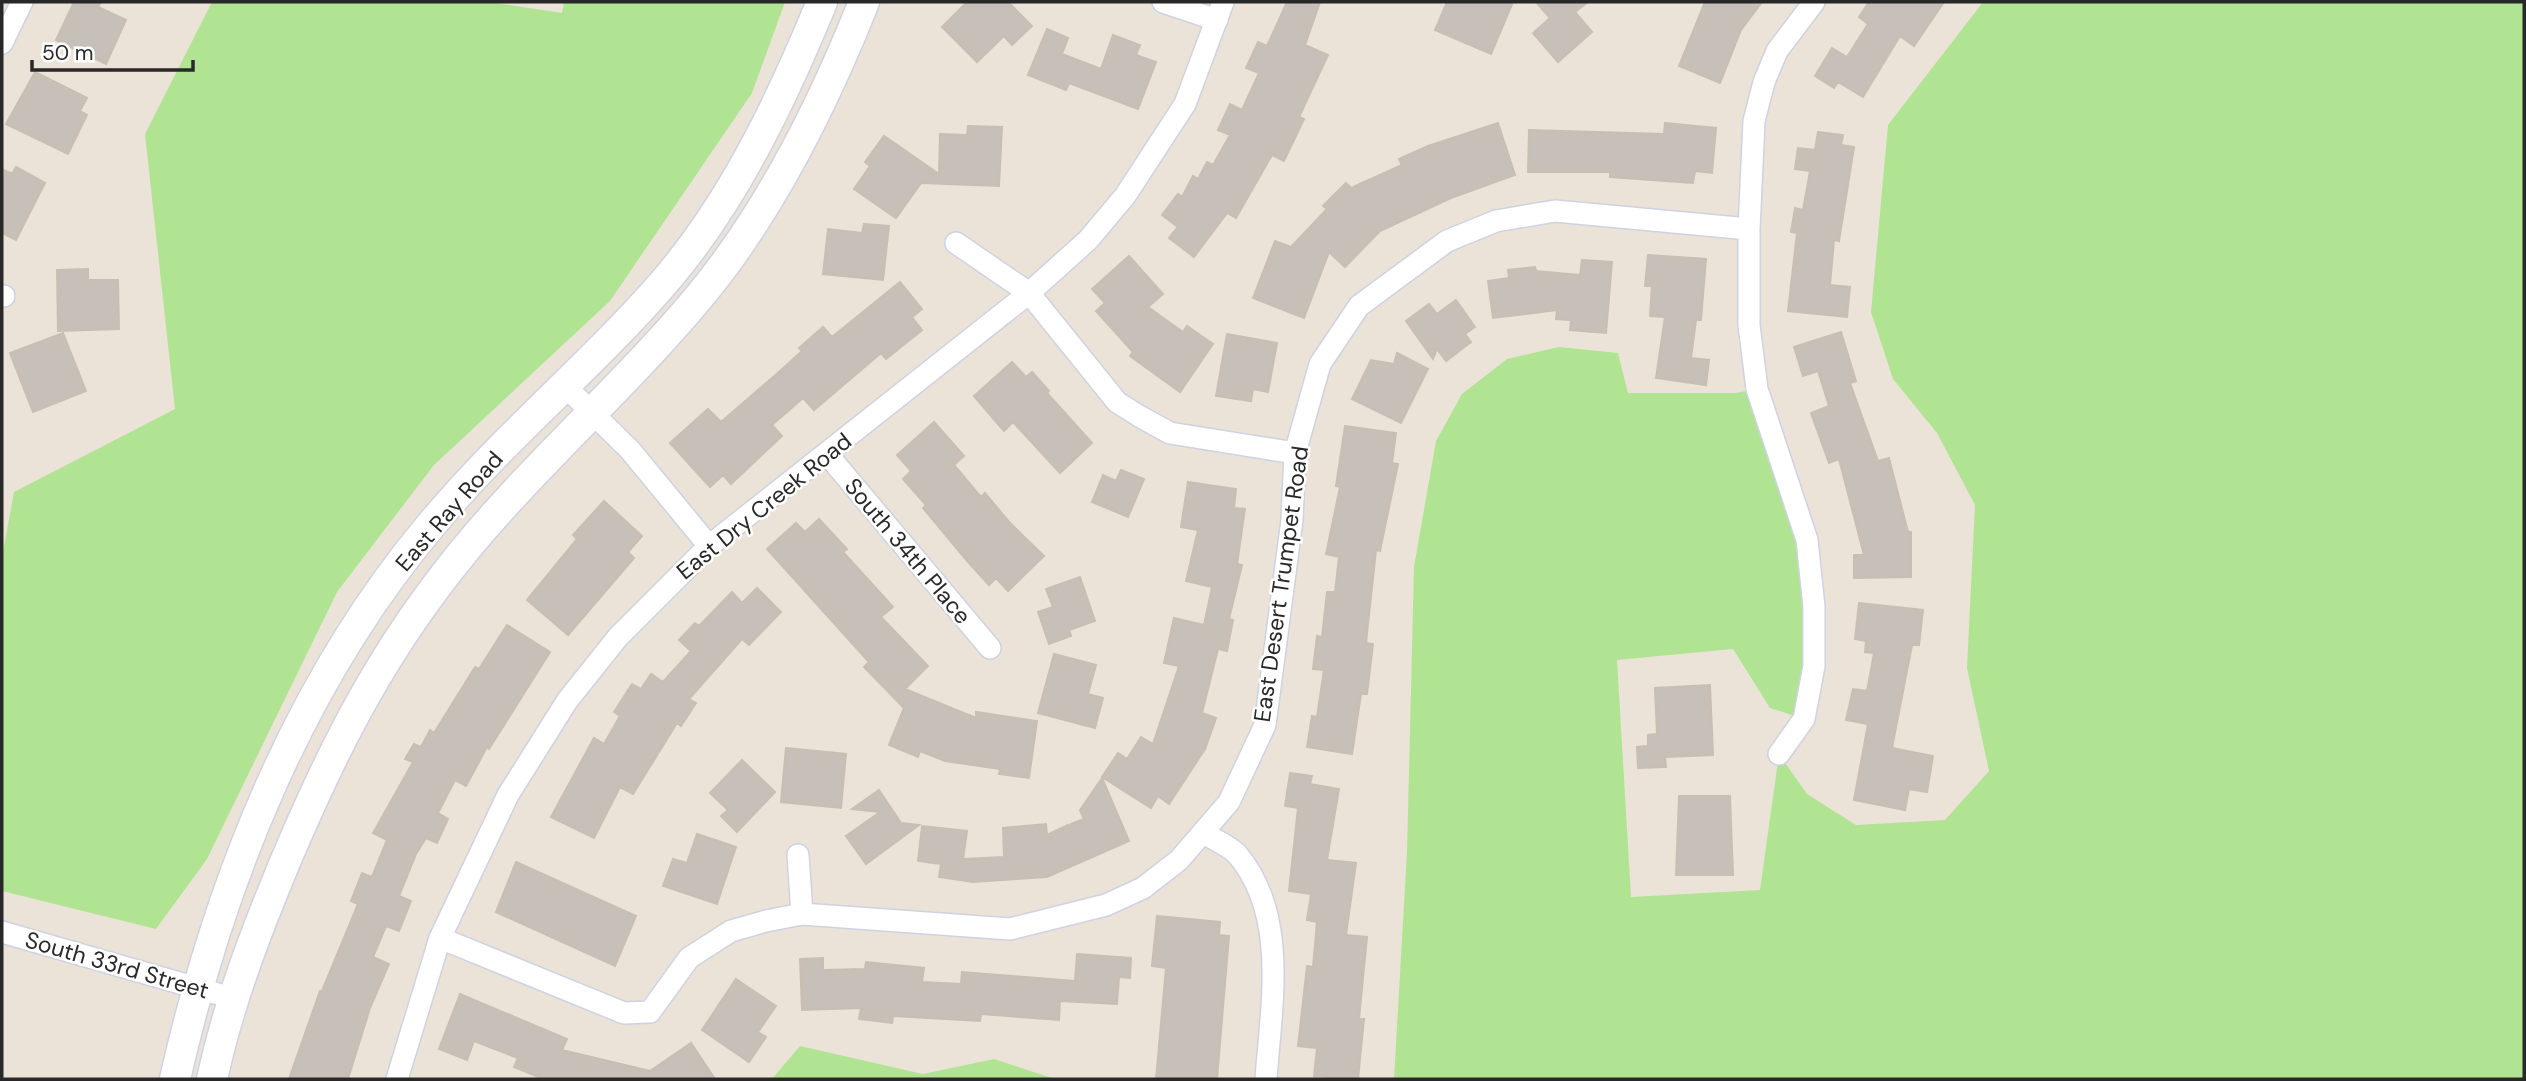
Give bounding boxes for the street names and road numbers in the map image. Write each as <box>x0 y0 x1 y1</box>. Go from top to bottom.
street label: East Dry Creek Road <box>670 426 858 586</box>
street label: East Desert Trumpet Road <box>1247 444 1315 724</box>
street label: East Ray Road <box>389 445 509 577</box>
street label: South 34th Place <box>838 472 978 630</box>
street label: South 33rd Street <box>22 924 212 1006</box>

